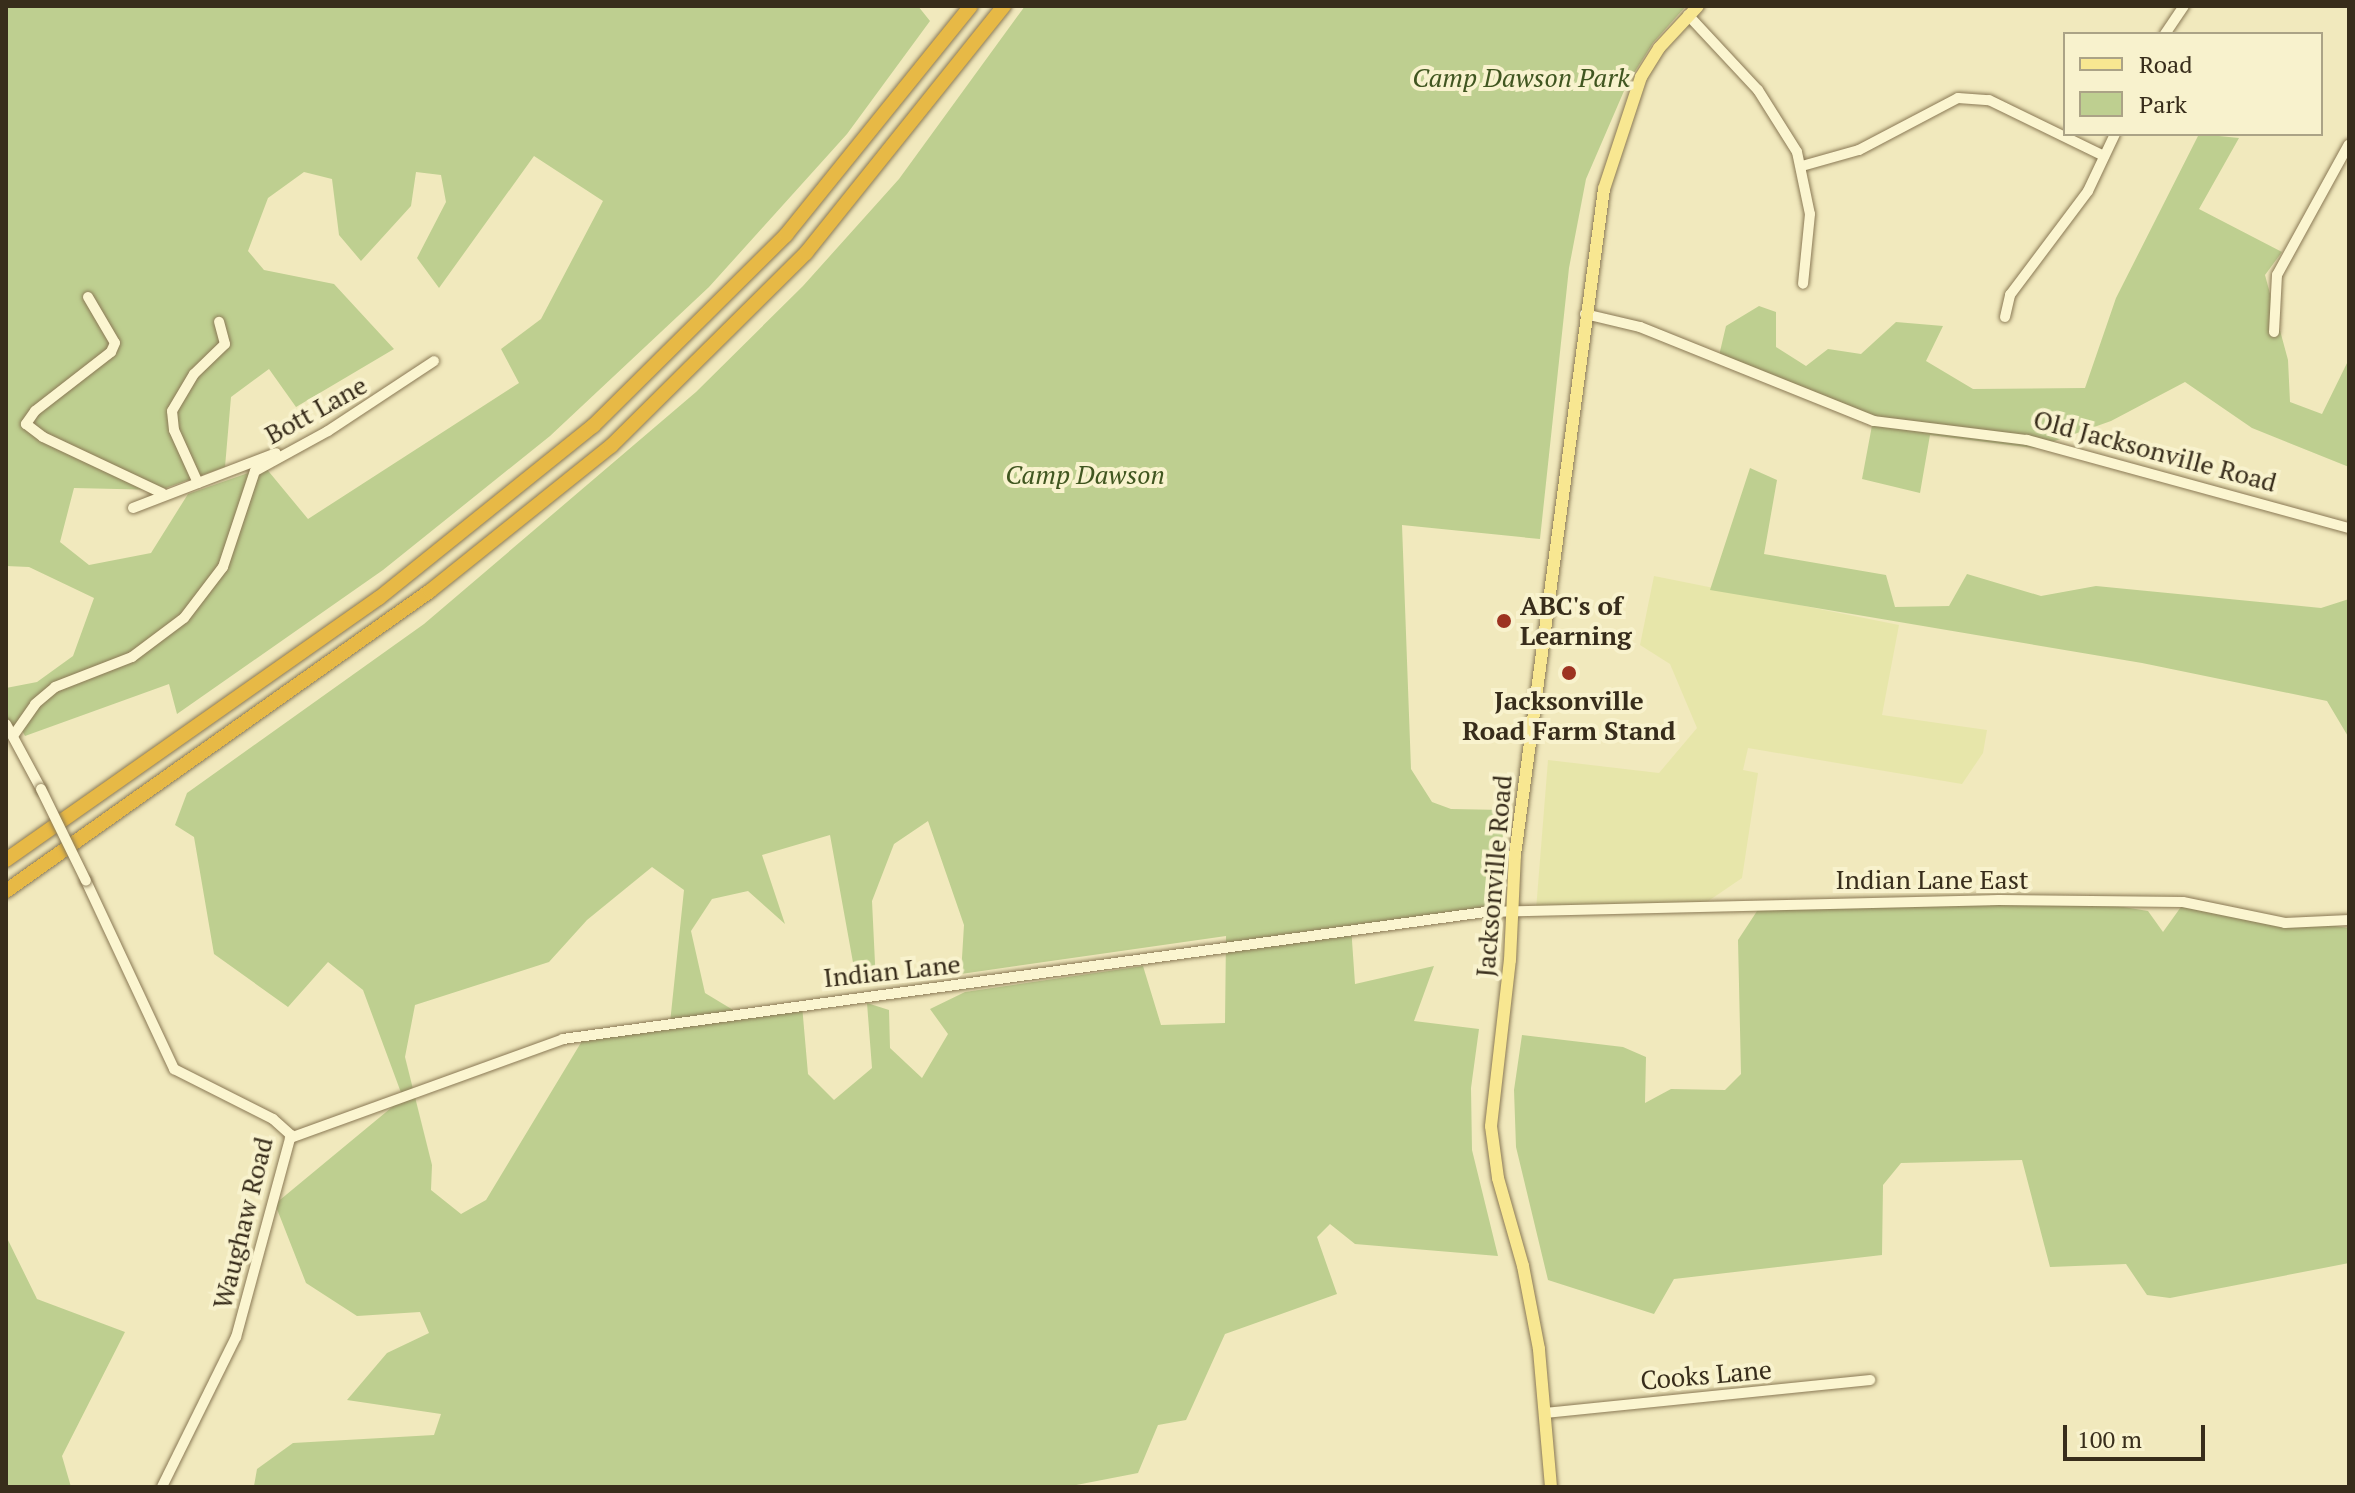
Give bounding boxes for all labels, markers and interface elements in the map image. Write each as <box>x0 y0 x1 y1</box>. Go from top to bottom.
legend <box>2063 32 2323 136</box>
text: Road <box>2139 48 2193 80</box>
park label: Camp Dawson Park <box>1412 62 1630 94</box>
text: Park <box>2139 88 2187 120</box>
street label: Bott Lane <box>260 369 372 451</box>
street label: Old Jacksonville Road <box>2030 404 2280 498</box>
park label: Camp Dawson <box>1005 459 1165 491</box>
place label: ABC's of Learning <box>1520 590 1632 652</box>
marker: ABC's of Learning <box>1495 612 1513 630</box>
marker: Jacksonville Road Farm Stand <box>1560 664 1578 682</box>
place label: Jacksonville Road Farm Stand <box>1462 685 1676 746</box>
street label: Jacksonville Road <box>1470 774 1518 978</box>
street label: Indian Lane East <box>1835 864 2029 896</box>
street label: Indian Lane <box>822 948 962 994</box>
street label: Waughaw Road <box>207 1134 279 1312</box>
street label: Cooks Lane <box>1639 1354 1773 1396</box>
scale bar <box>2067 1409 2209 1459</box>
text: 100 m <box>2077 1423 2142 1455</box>

